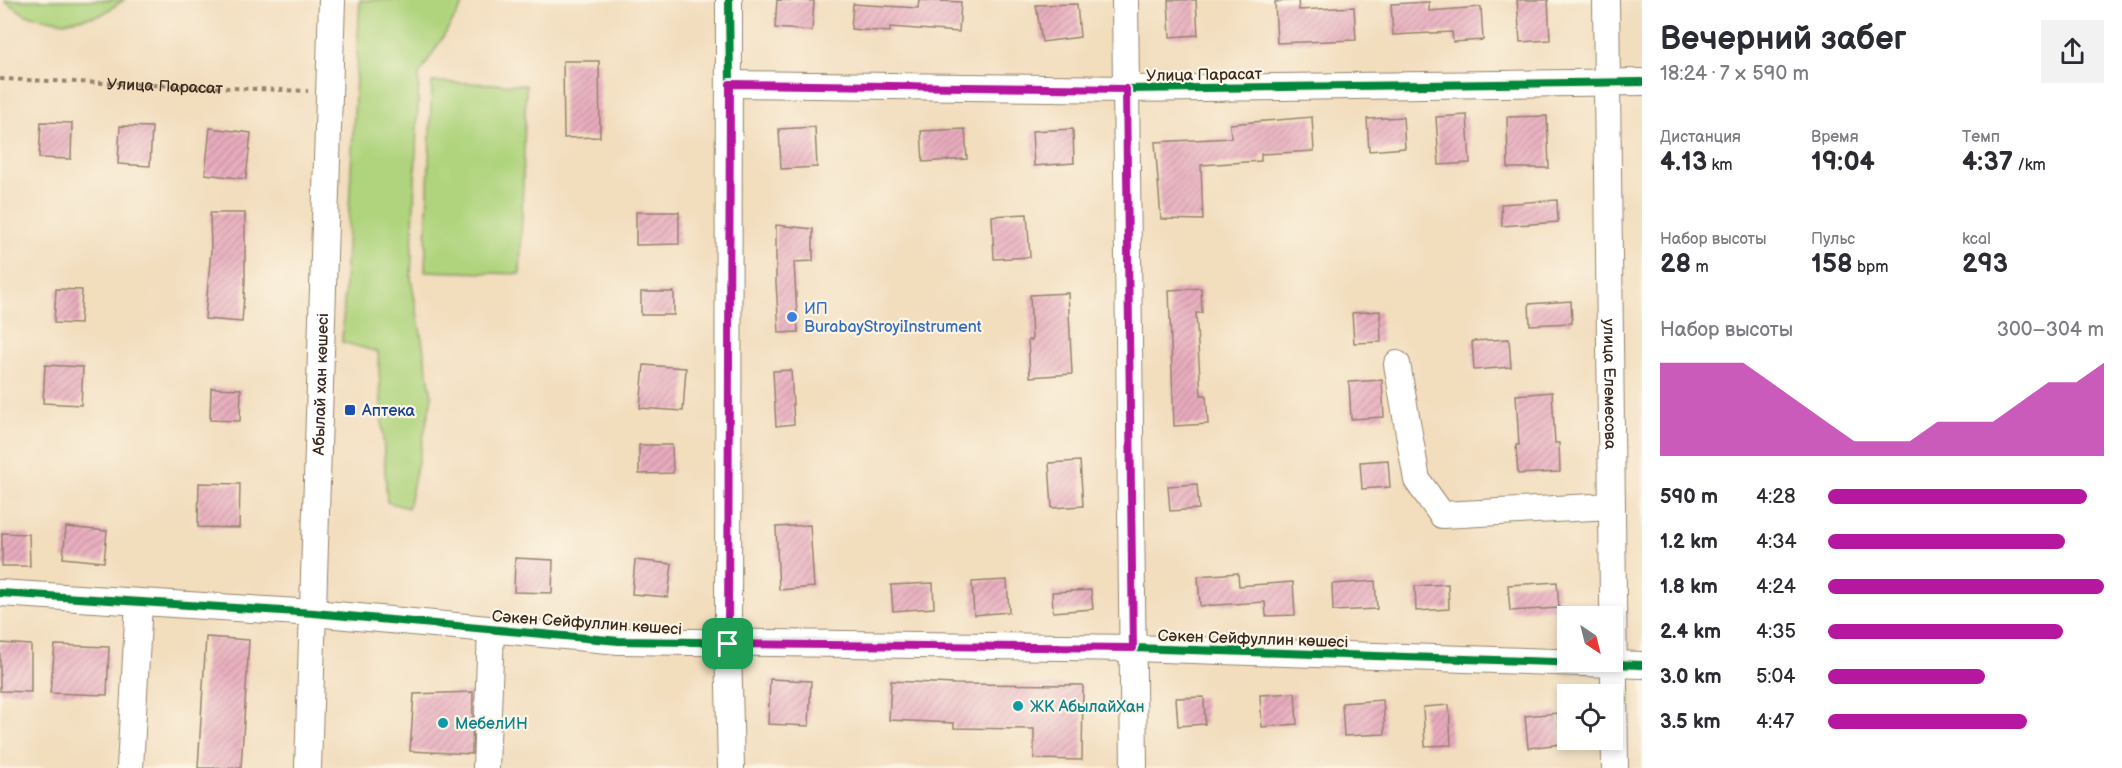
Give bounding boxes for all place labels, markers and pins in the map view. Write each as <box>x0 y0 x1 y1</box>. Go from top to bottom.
place label: ИП BurabayStroyiInstrument <box>804 300 982 337</box>
marker: ИП BurabayStroyiInstrument <box>785 310 799 324</box>
place label: Аптека <box>361 402 416 421</box>
marker: Аптека <box>343 403 357 417</box>
pin <box>702 618 753 669</box>
place label: ЖК АбылайХан <box>1030 698 1145 717</box>
marker: ЖК АбылайХан <box>1011 699 1025 713</box>
place label: МебелИН <box>455 715 528 734</box>
marker: МебелИН <box>436 716 450 730</box>

